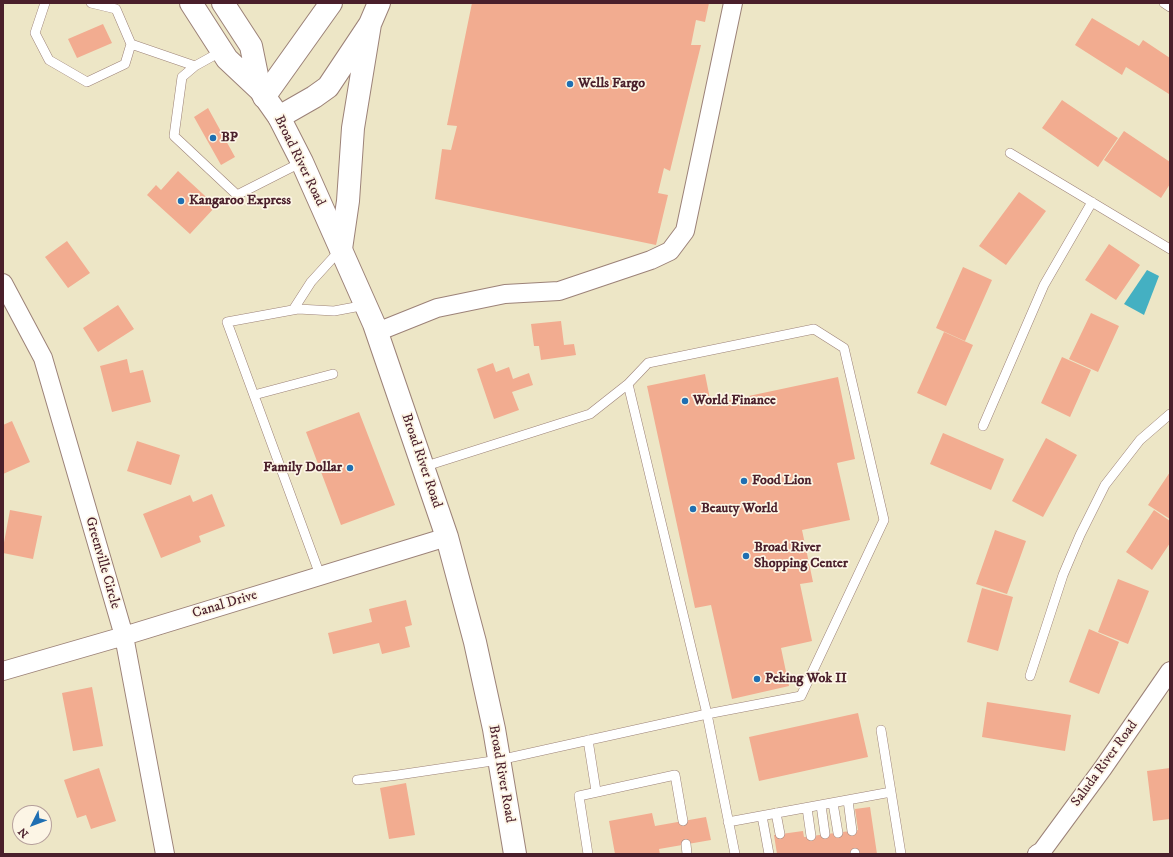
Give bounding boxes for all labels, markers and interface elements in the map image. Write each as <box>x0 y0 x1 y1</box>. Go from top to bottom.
place label: Wells Fargo <box>578 76 645 92</box>
marker: Wells Fargo <box>565 79 575 89</box>
street label: Broad River Road <box>270 113 328 209</box>
place label: BP <box>221 130 238 146</box>
marker: BP <box>208 133 218 143</box>
place label: Kangaroo Express <box>189 193 291 209</box>
marker: Kangaroo Express <box>176 196 186 206</box>
place label: World Finance <box>693 393 776 409</box>
marker: World Finance <box>680 396 690 406</box>
street label: Broad River Road <box>397 412 445 510</box>
place label: Family Dollar <box>263 460 342 476</box>
marker: Family Dollar <box>345 463 355 473</box>
place label: Food Lion <box>752 473 812 489</box>
marker: Food Lion <box>739 476 749 486</box>
place label: Beauty World <box>701 501 778 517</box>
marker: Beauty World <box>688 504 698 514</box>
street label: Greenville Circle <box>81 515 123 611</box>
place label: Broad River Shopping Center <box>754 540 848 572</box>
marker: Broad River Shopping Center <box>741 551 751 561</box>
street label: Canal Drive <box>191 587 259 623</box>
place label: Peking Wok II <box>765 671 847 687</box>
marker: Peking Wok II <box>752 674 762 684</box>
street label: Saluda River Road <box>1068 718 1142 810</box>
street label: Broad River Road <box>484 724 518 824</box>
north arrow <box>12 805 52 845</box>
text: N <box>16 824 32 840</box>

